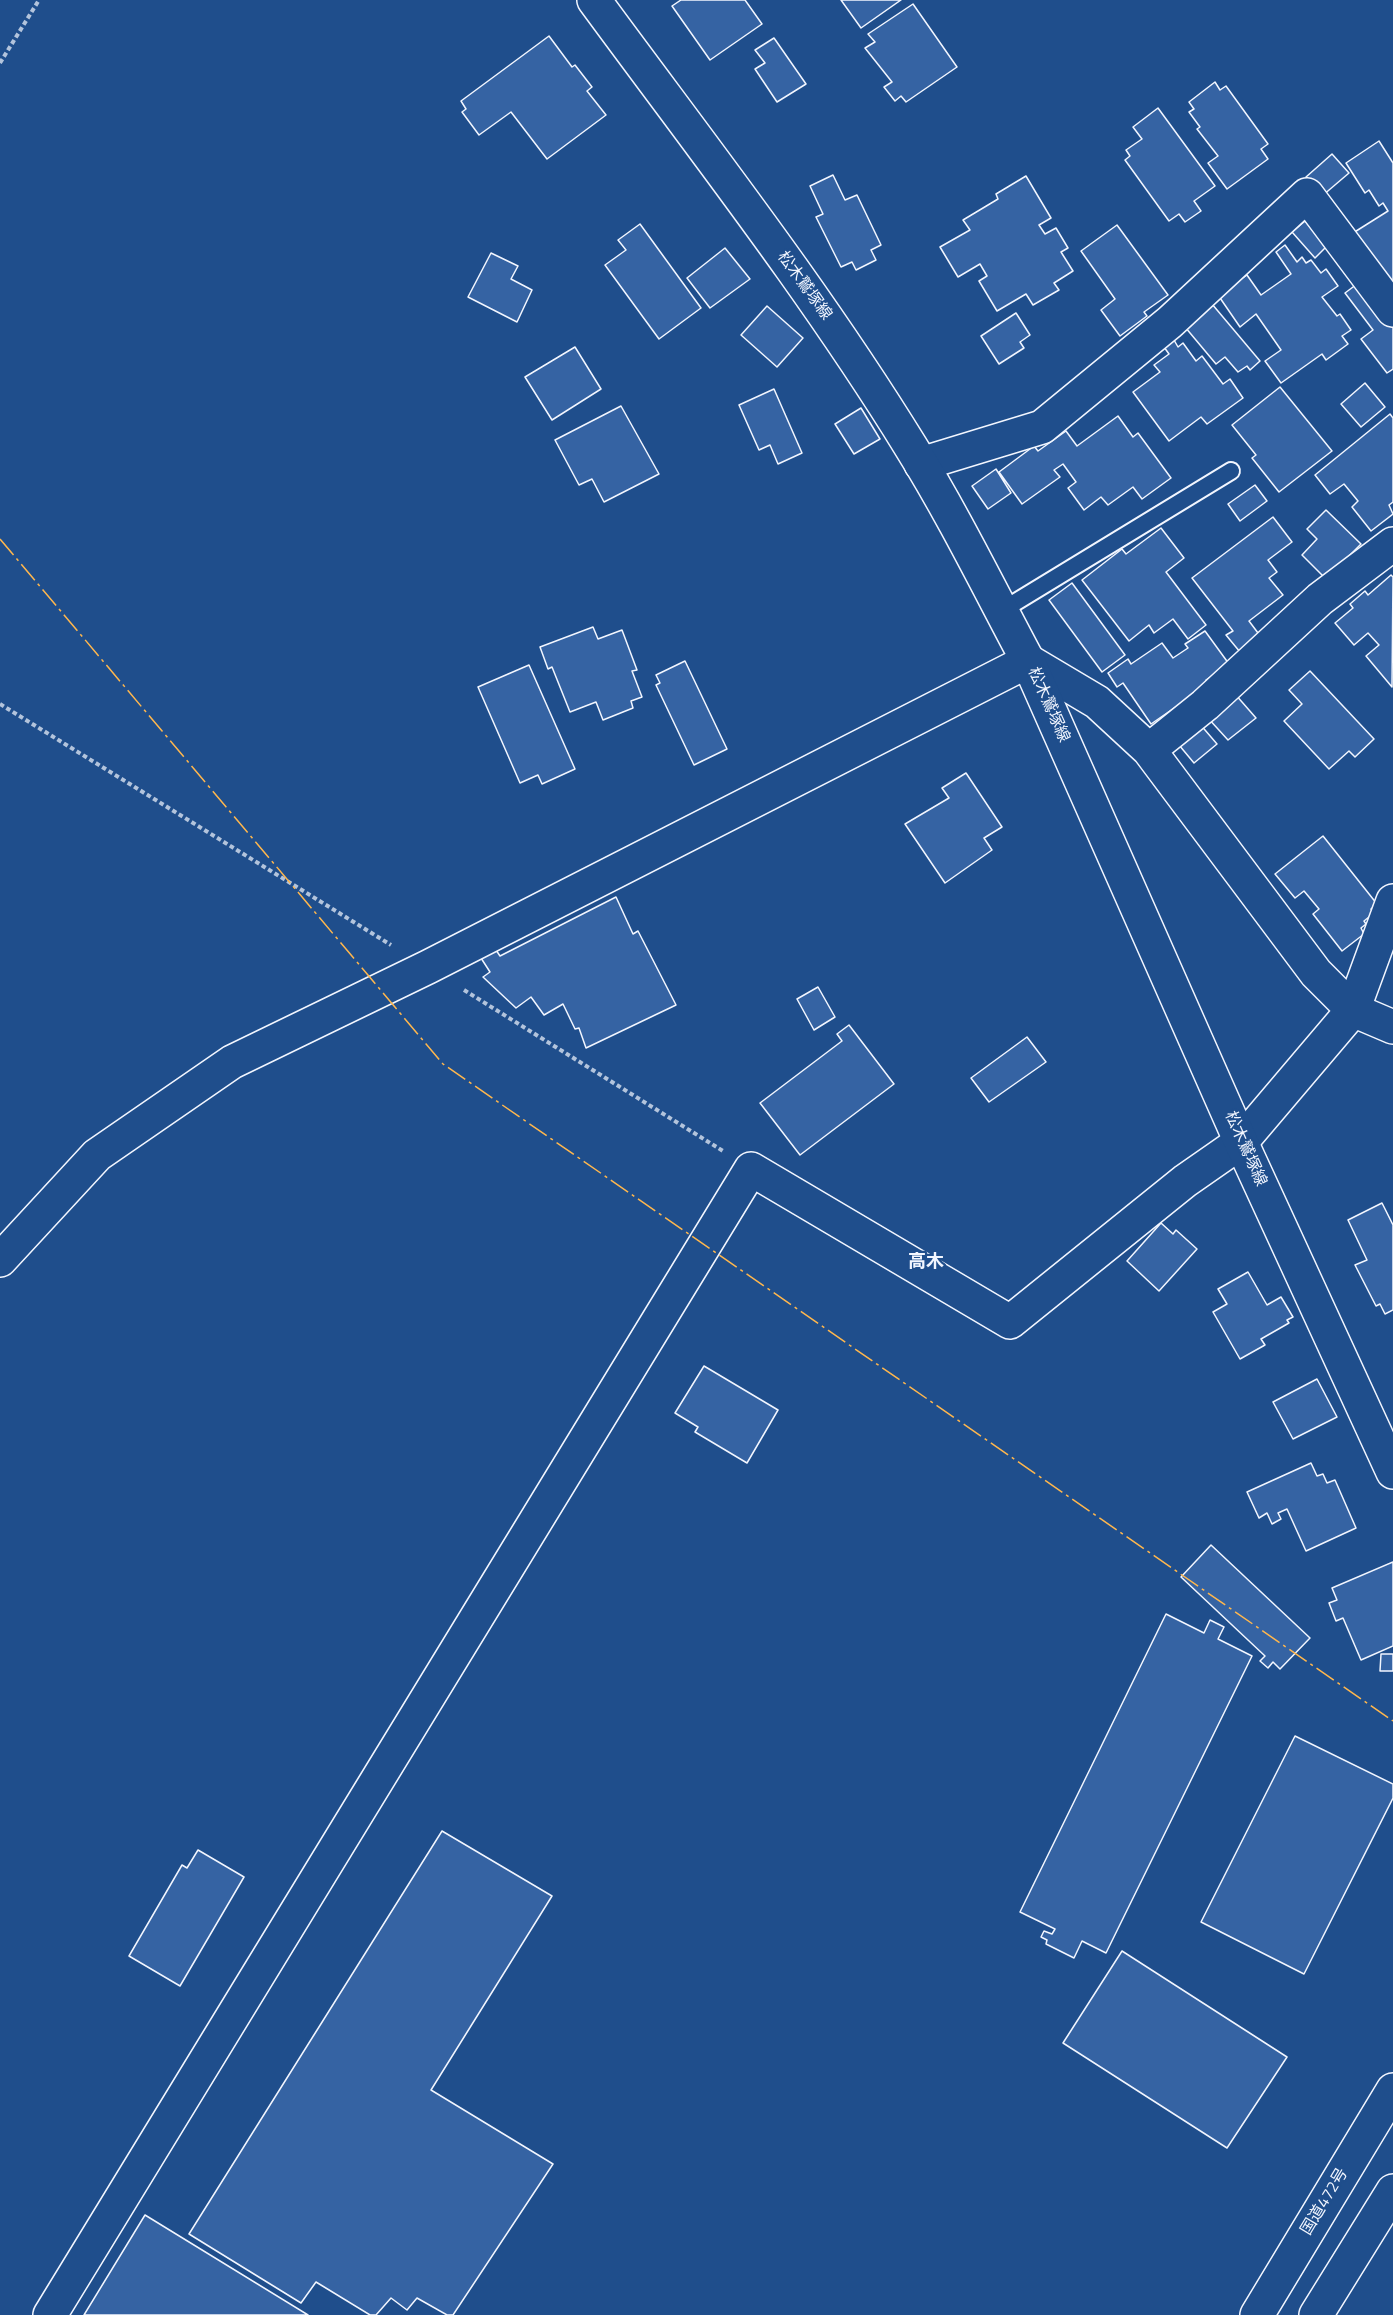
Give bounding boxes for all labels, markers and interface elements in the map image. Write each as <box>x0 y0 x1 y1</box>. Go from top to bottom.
street label: 松木鷲塚線 <box>773 248 835 324</box>
street label: 松木鷲塚線 <box>1023 665 1073 745</box>
street label: 松木鷲塚線 <box>1220 1109 1270 1189</box>
district label: 高木 <box>908 1252 944 1274</box>
street label: 国道472号 <box>1297 2165 1353 2239</box>

